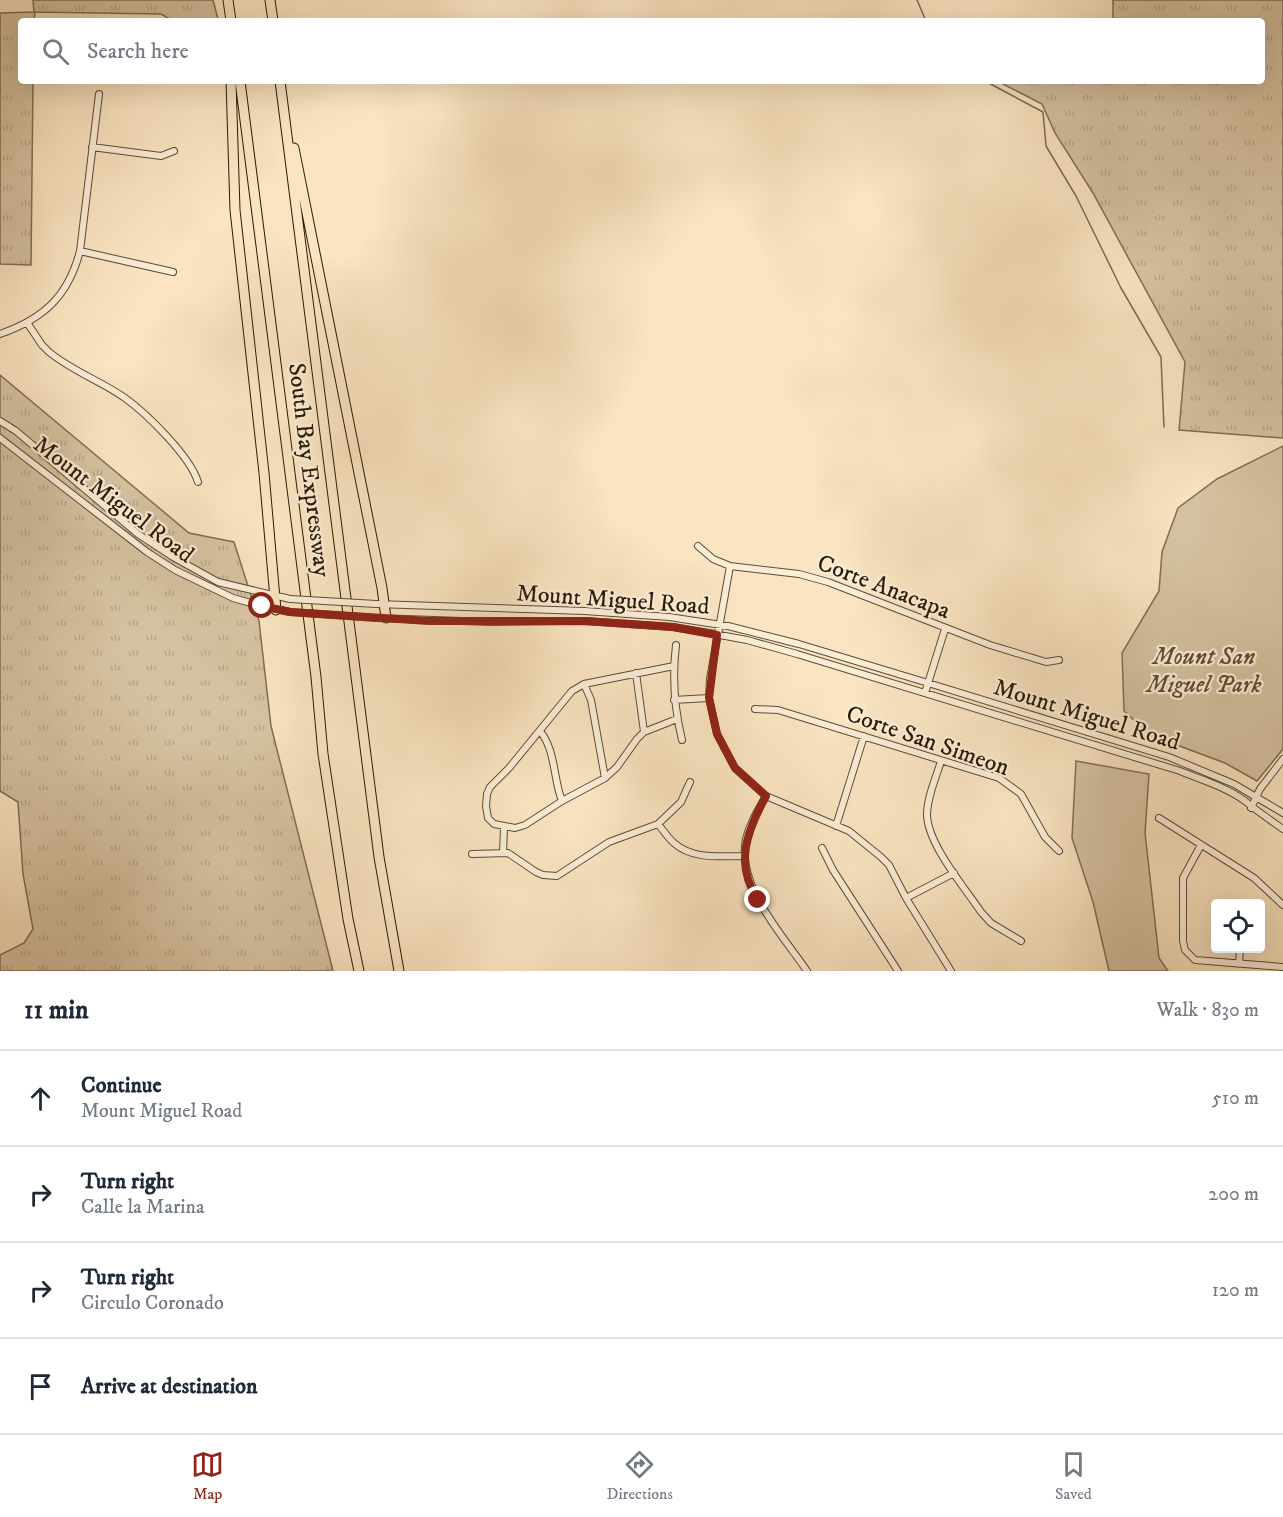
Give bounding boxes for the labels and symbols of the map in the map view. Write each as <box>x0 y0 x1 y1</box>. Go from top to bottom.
street label: South Bay Expressway <box>281 361 337 579</box>
street label: Mount Miguel Road <box>27 430 200 570</box>
street label: Corte Anacapa <box>813 548 955 626</box>
street label: Mount Miguel Road <box>515 578 710 622</box>
route start <box>248 592 274 618</box>
park label: Mount San Miguel Park <box>1145 642 1261 700</box>
street label: Mount Miguel Road <box>990 672 1184 758</box>
street label: Corte San Simeon <box>842 699 1014 783</box>
route end <box>744 886 770 912</box>

